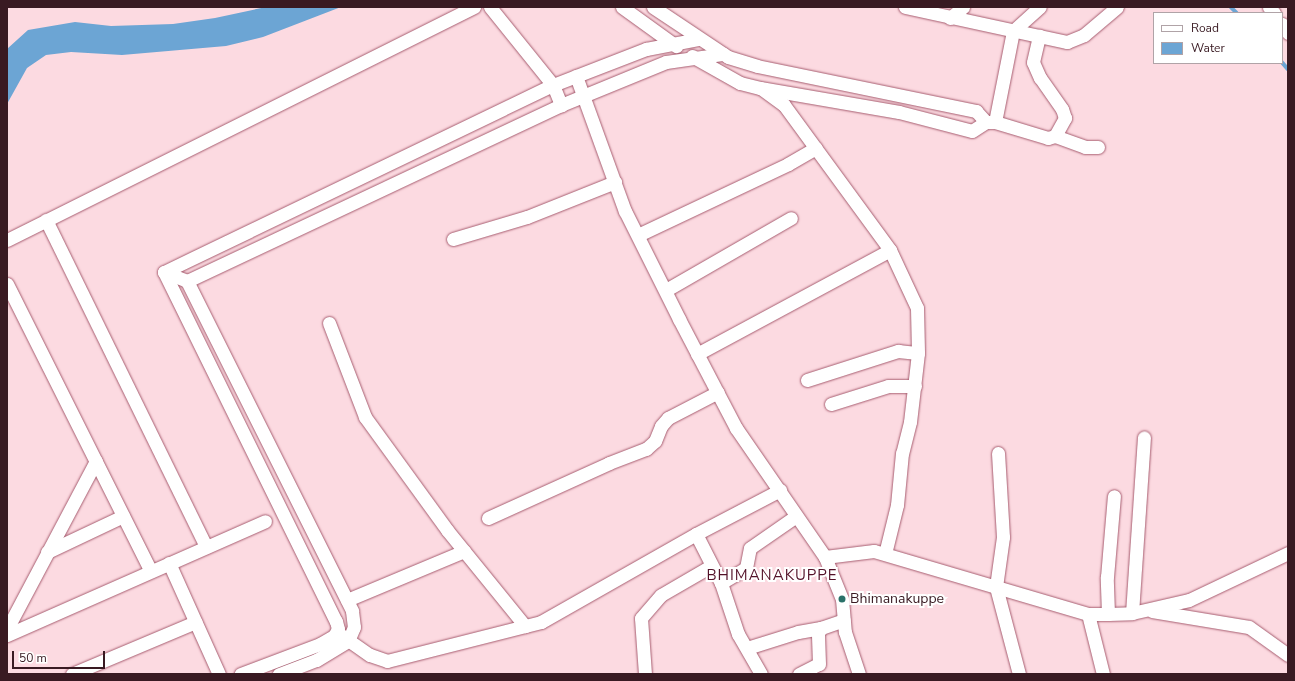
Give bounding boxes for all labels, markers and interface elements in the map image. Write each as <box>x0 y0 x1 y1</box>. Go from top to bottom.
legend <box>1153 12 1283 64</box>
text: Road <box>1191 20 1219 36</box>
text: Water <box>1191 40 1225 56</box>
district label: BHIMANAKUPPE <box>706 567 838 585</box>
place label: Bhimanakuppe <box>850 591 944 607</box>
marker: Bhimanakuppe <box>837 594 847 604</box>
scale bar <box>14 643 107 669</box>
text: 50 m <box>19 650 47 666</box>

